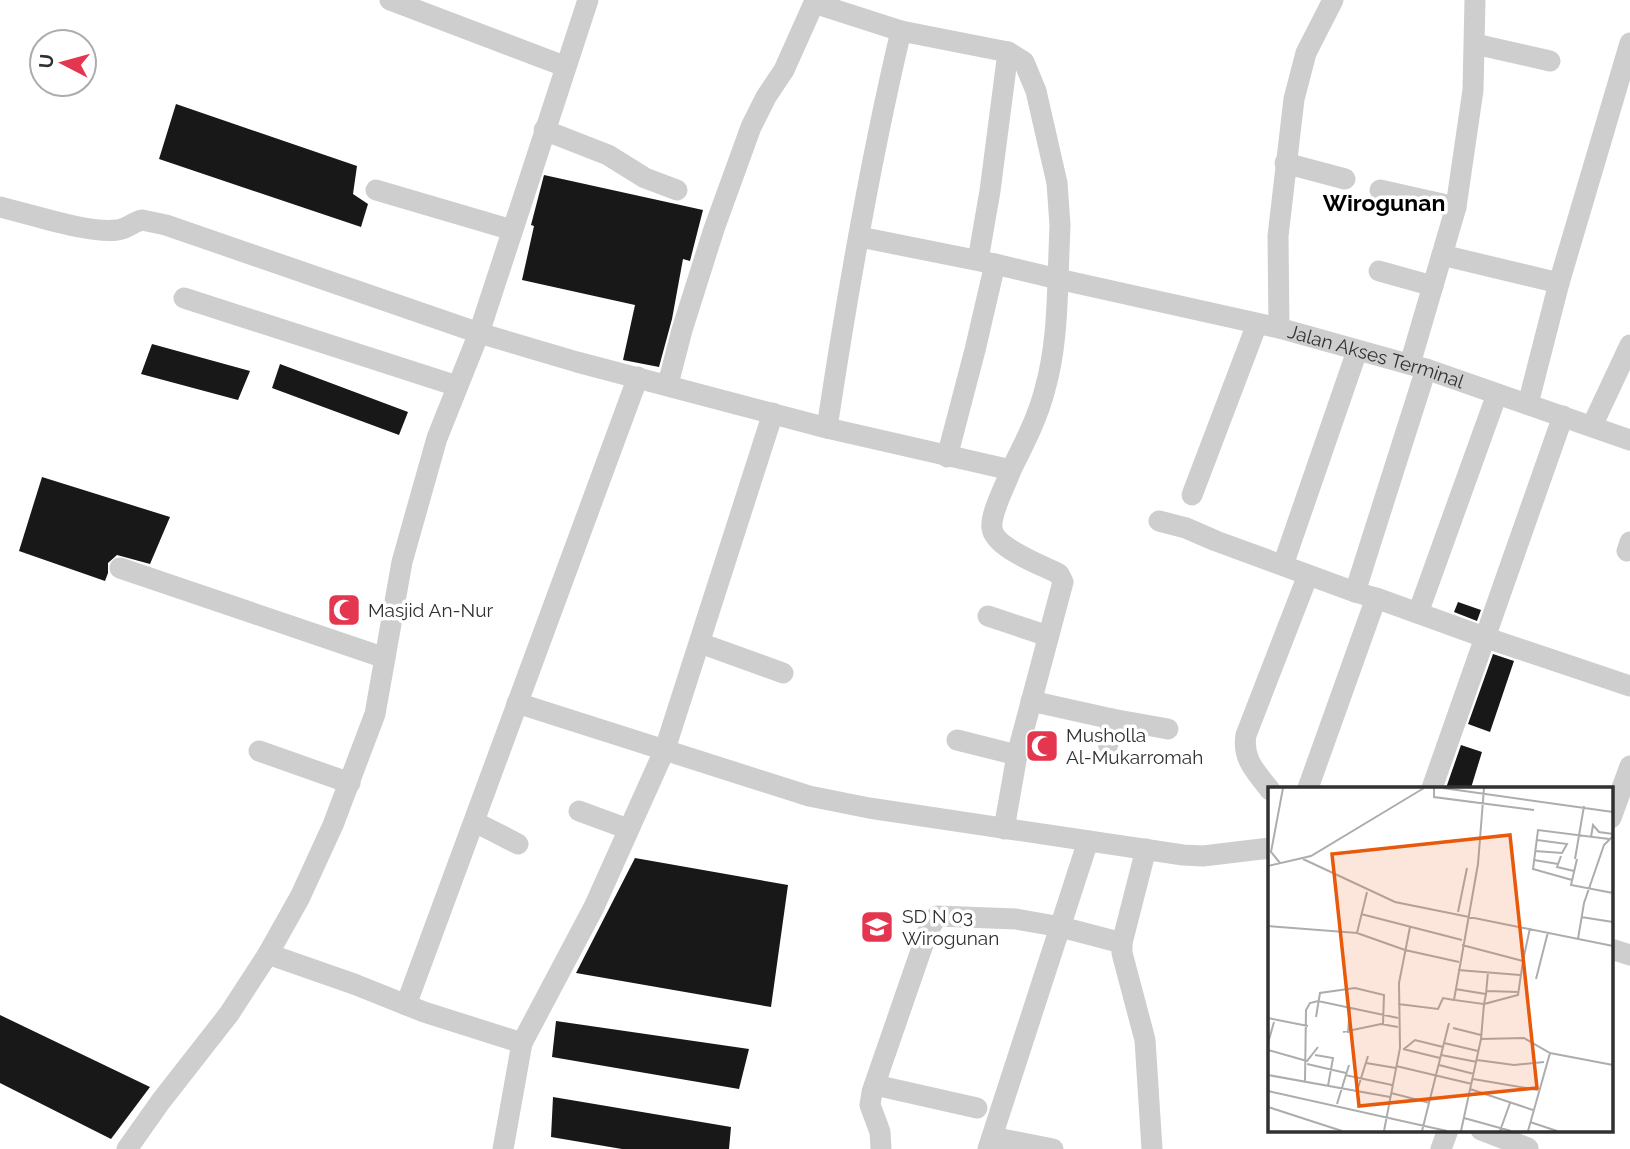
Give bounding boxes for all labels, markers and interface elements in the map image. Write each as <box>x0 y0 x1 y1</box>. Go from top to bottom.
north arrow <box>28 28 98 98</box>
text: U <box>34 53 58 69</box>
district label: Wirogunan <box>1323 189 1445 216</box>
street label: Jalan Akses Terminal <box>1285 320 1468 393</box>
mosque icon: Masjid An-Nur <box>325 591 363 629</box>
place label: Masjid An-Nur <box>368 599 493 621</box>
place label: Musholla Al-Mukarromah <box>1066 724 1203 768</box>
mosque icon: Musholla Al-Mukarromah <box>1023 727 1061 765</box>
inset map <box>1268 787 1612 1132</box>
place label: SD N 03 Wirogunan <box>902 905 999 949</box>
school or university icon: SD N 03 Wirogunan <box>858 908 896 946</box>

